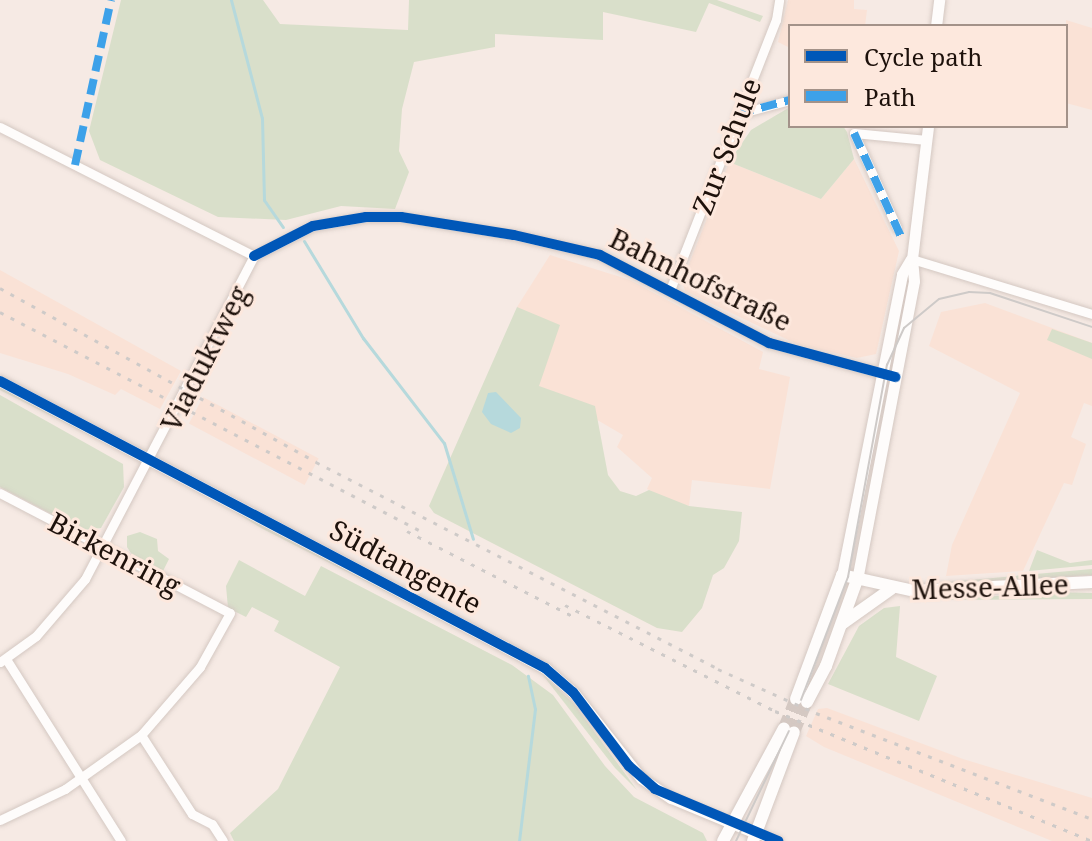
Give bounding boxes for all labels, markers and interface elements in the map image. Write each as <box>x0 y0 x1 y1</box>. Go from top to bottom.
legend <box>788 24 1068 128</box>
text: Cycle path <box>864 40 983 73</box>
street label: Zur Schule <box>685 73 767 219</box>
text: Path <box>864 80 916 113</box>
street label: Bahnhofstraße <box>605 220 797 338</box>
street label: Viaduktweg <box>153 280 255 436</box>
street label: Birkenring <box>43 504 187 602</box>
street label: Südtangente <box>324 512 488 620</box>
street label: Messe-Allee <box>911 566 1069 606</box>

